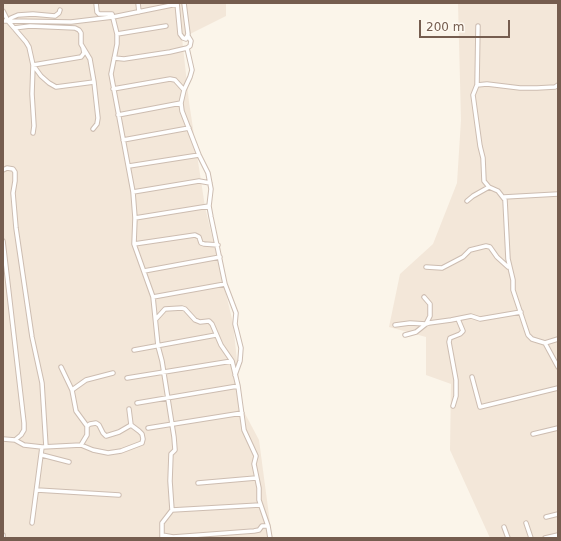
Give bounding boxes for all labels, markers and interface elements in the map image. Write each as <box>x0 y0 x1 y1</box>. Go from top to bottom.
scale bar <box>421 12 512 38</box>
text: 200 m <box>426 20 464 34</box>

